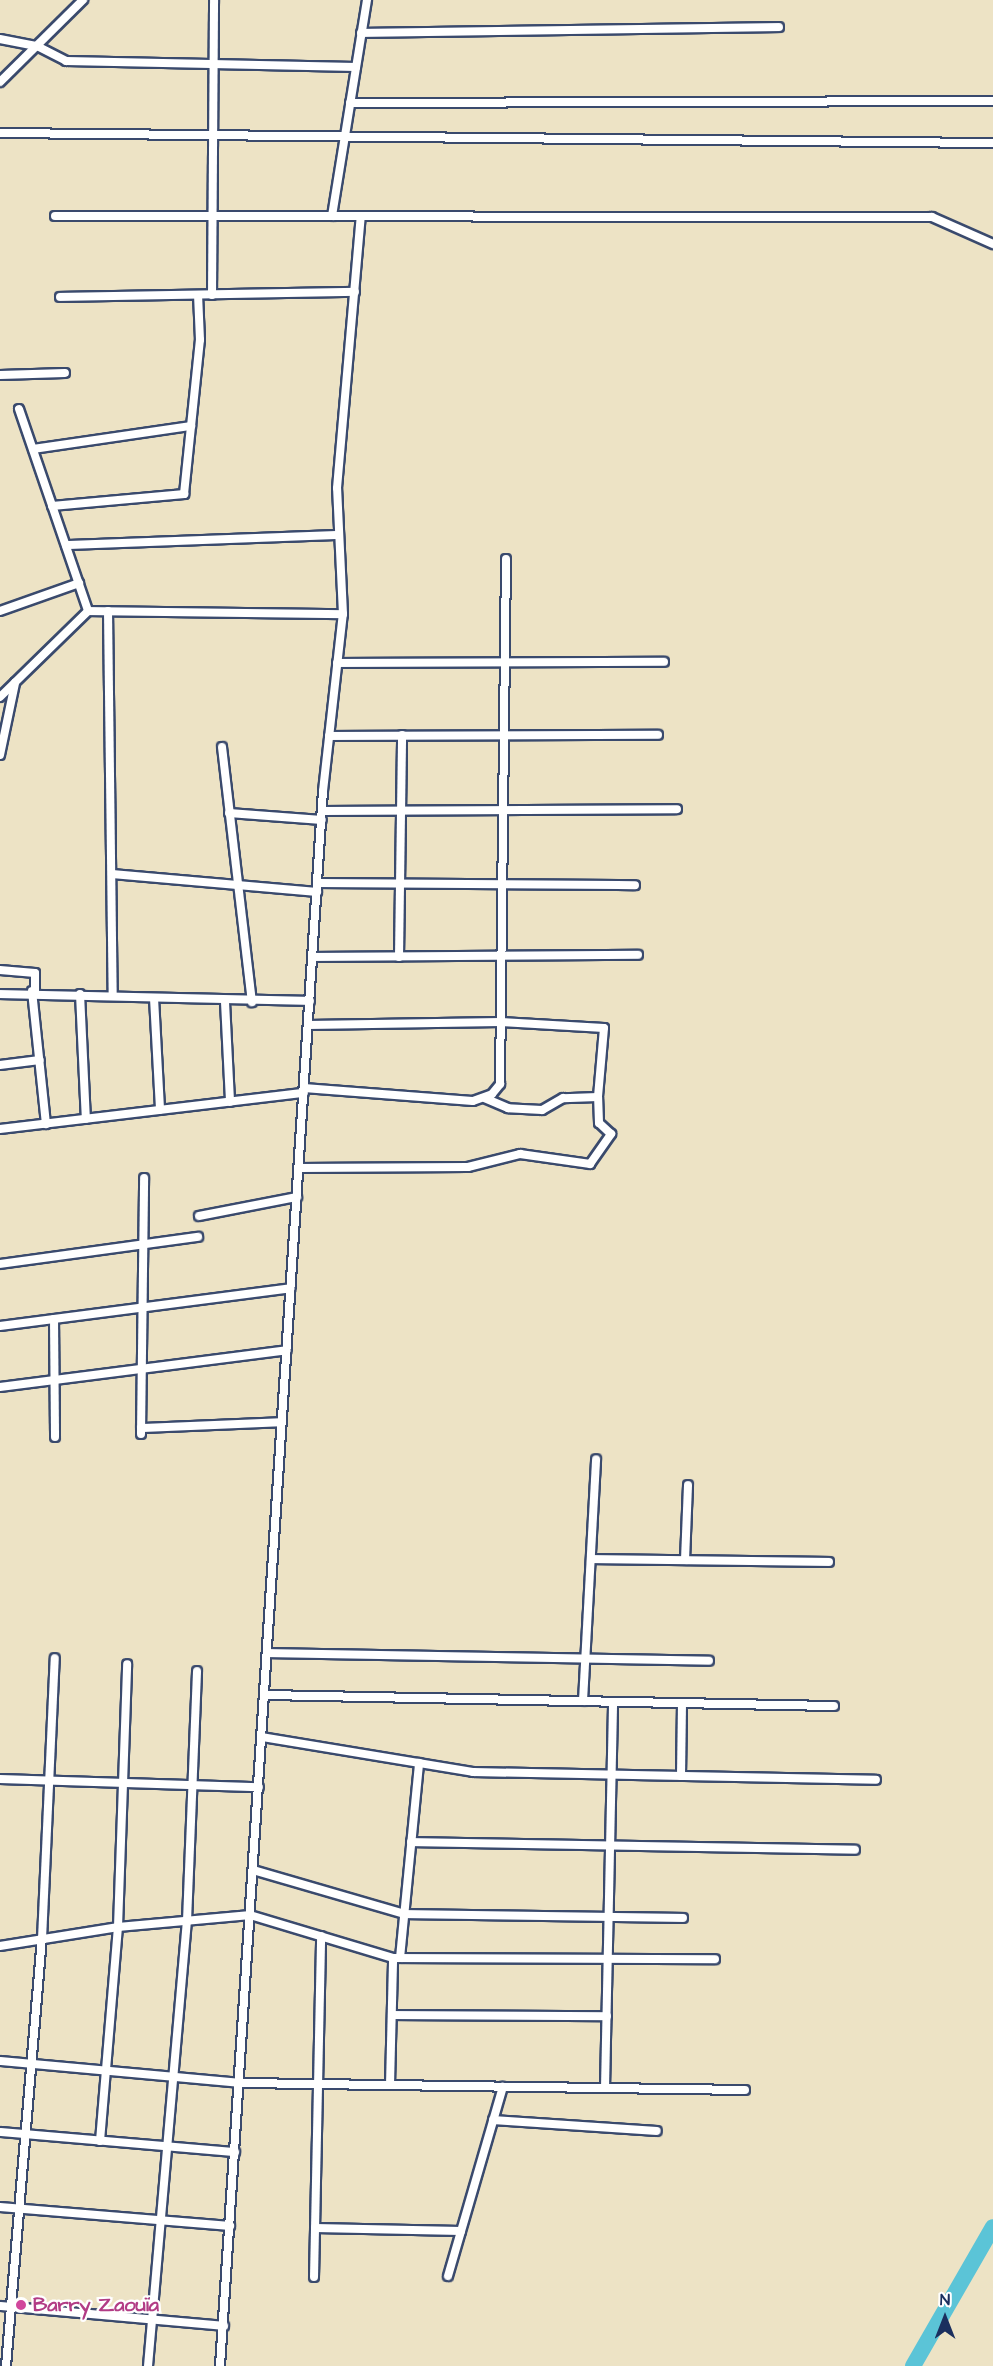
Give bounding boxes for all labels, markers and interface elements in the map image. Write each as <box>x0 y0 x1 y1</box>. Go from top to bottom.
north arrow <box>915 2288 975 2348</box>
text: N <box>940 2289 950 2311</box>
place label: Barry Zaouïa <box>33 2293 159 2317</box>
marker: Barry Zaouïa <box>14 2298 28 2312</box>

